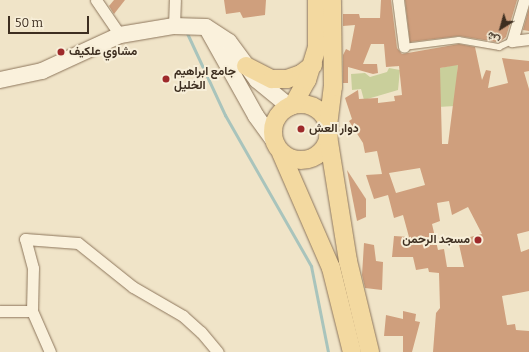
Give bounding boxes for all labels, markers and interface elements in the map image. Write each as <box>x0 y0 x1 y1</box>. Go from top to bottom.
scale bar <box>10 8 91 34</box>
north arrow <box>481 8 521 48</box>
text: 50 m <box>15 16 43 30</box>
text: ش <box>484 29 503 47</box>
place label: مشاوي علكيف <box>69 45 137 59</box>
marker: مشاوي علكيف <box>56 47 66 57</box>
place label: جامع ابراهيم الخليل <box>174 65 236 93</box>
marker: جامع ابراهيم الخليل <box>161 74 171 84</box>
place label: دوار العش <box>309 122 359 136</box>
marker: دوار العش <box>296 124 306 134</box>
place label: مسجد الرحمن <box>402 233 470 247</box>
marker: مسجد الرحمن <box>473 235 483 245</box>

